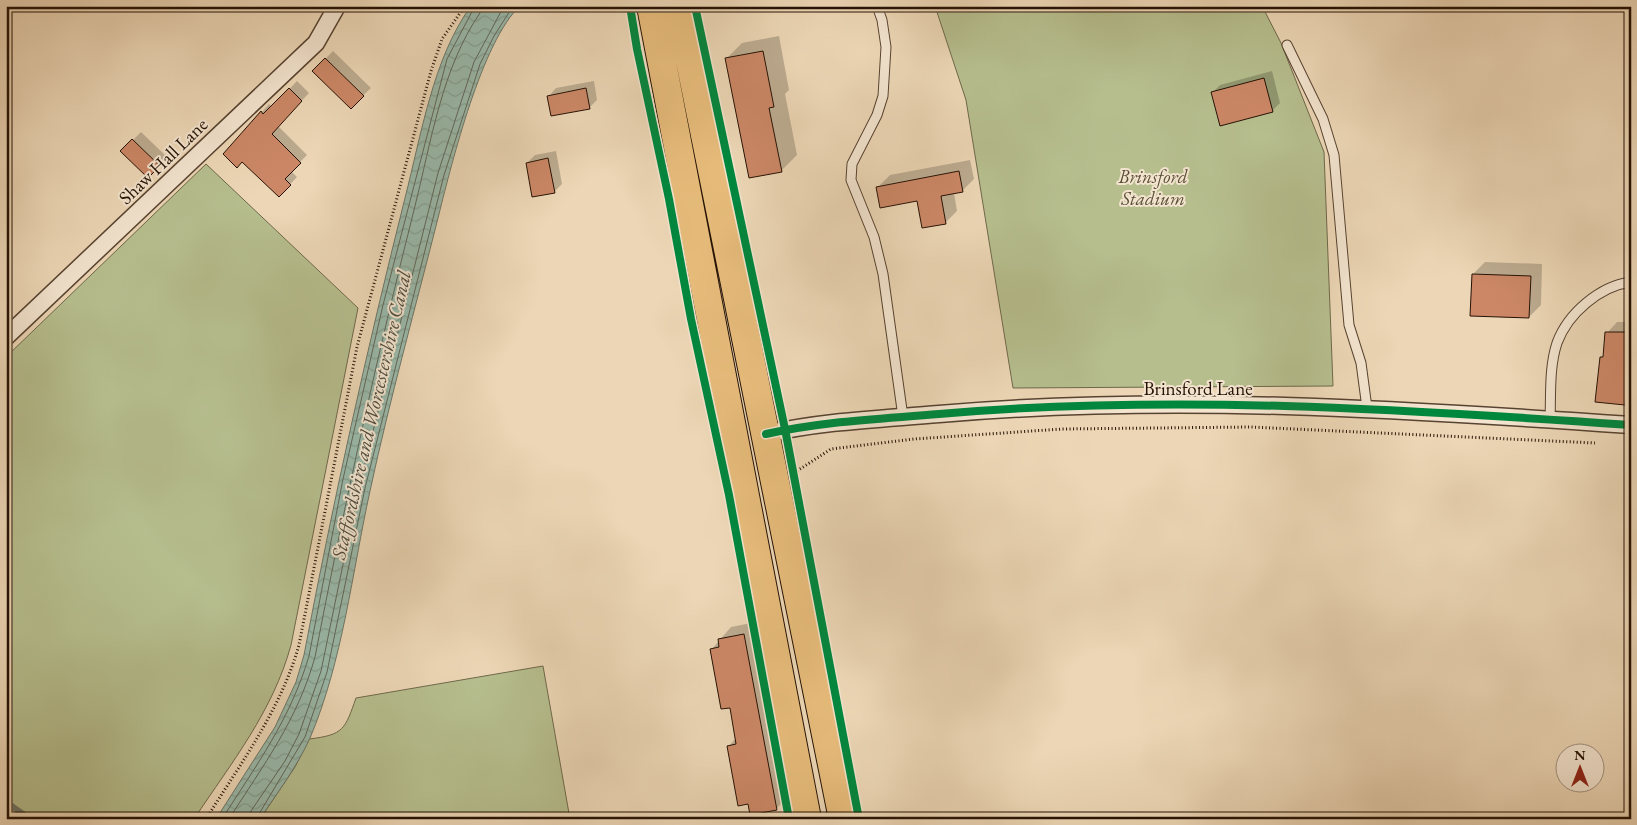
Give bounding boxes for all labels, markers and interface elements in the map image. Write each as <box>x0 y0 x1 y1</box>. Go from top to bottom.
street label: Shaw Hall Lane <box>113 112 213 210</box>
park label: Brinsford Stadium <box>1118 164 1188 211</box>
water label: Staffordshire and Worcestershire Canal <box>325 267 417 563</box>
street label: Brinsford Lane <box>1143 376 1253 401</box>
north arrow <box>1554 742 1604 792</box>
text: N <box>1574 746 1586 764</box>

